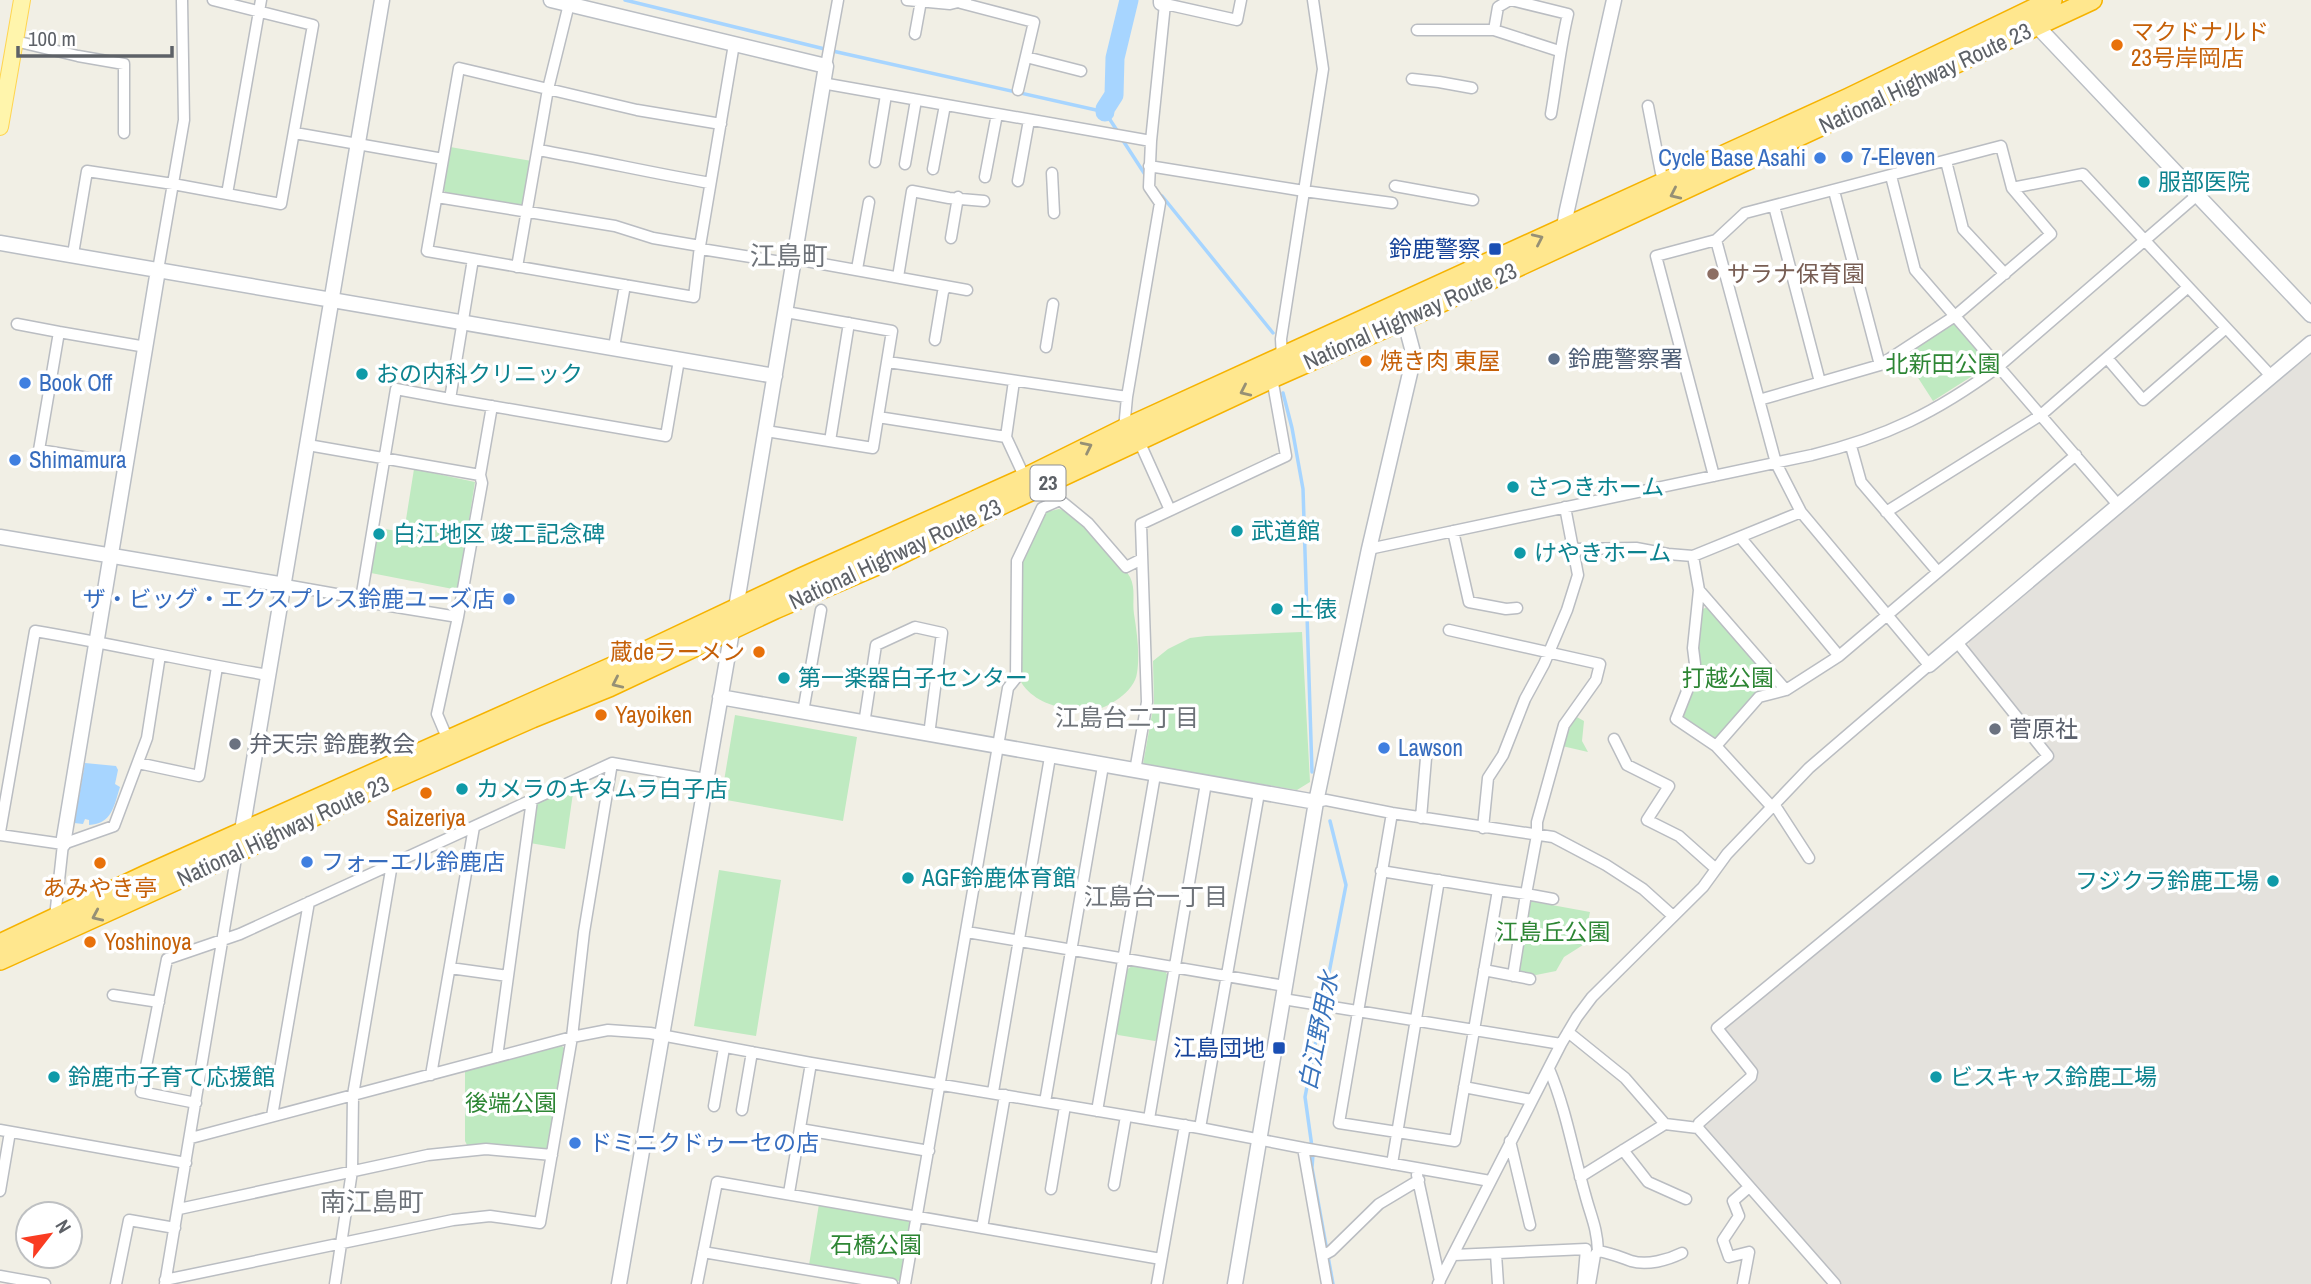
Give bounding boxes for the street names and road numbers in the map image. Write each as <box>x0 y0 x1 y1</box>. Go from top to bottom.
street label: National Highway Route 23 <box>1814 15 2036 140</box>
street label: National Highway Route 23 <box>1298 254 1521 377</box>
road number: 23 <box>1030 466 1066 500</box>
street label: National Highway Route 23 <box>784 491 1006 616</box>
street label: National Highway Route 23 <box>172 768 394 893</box>

